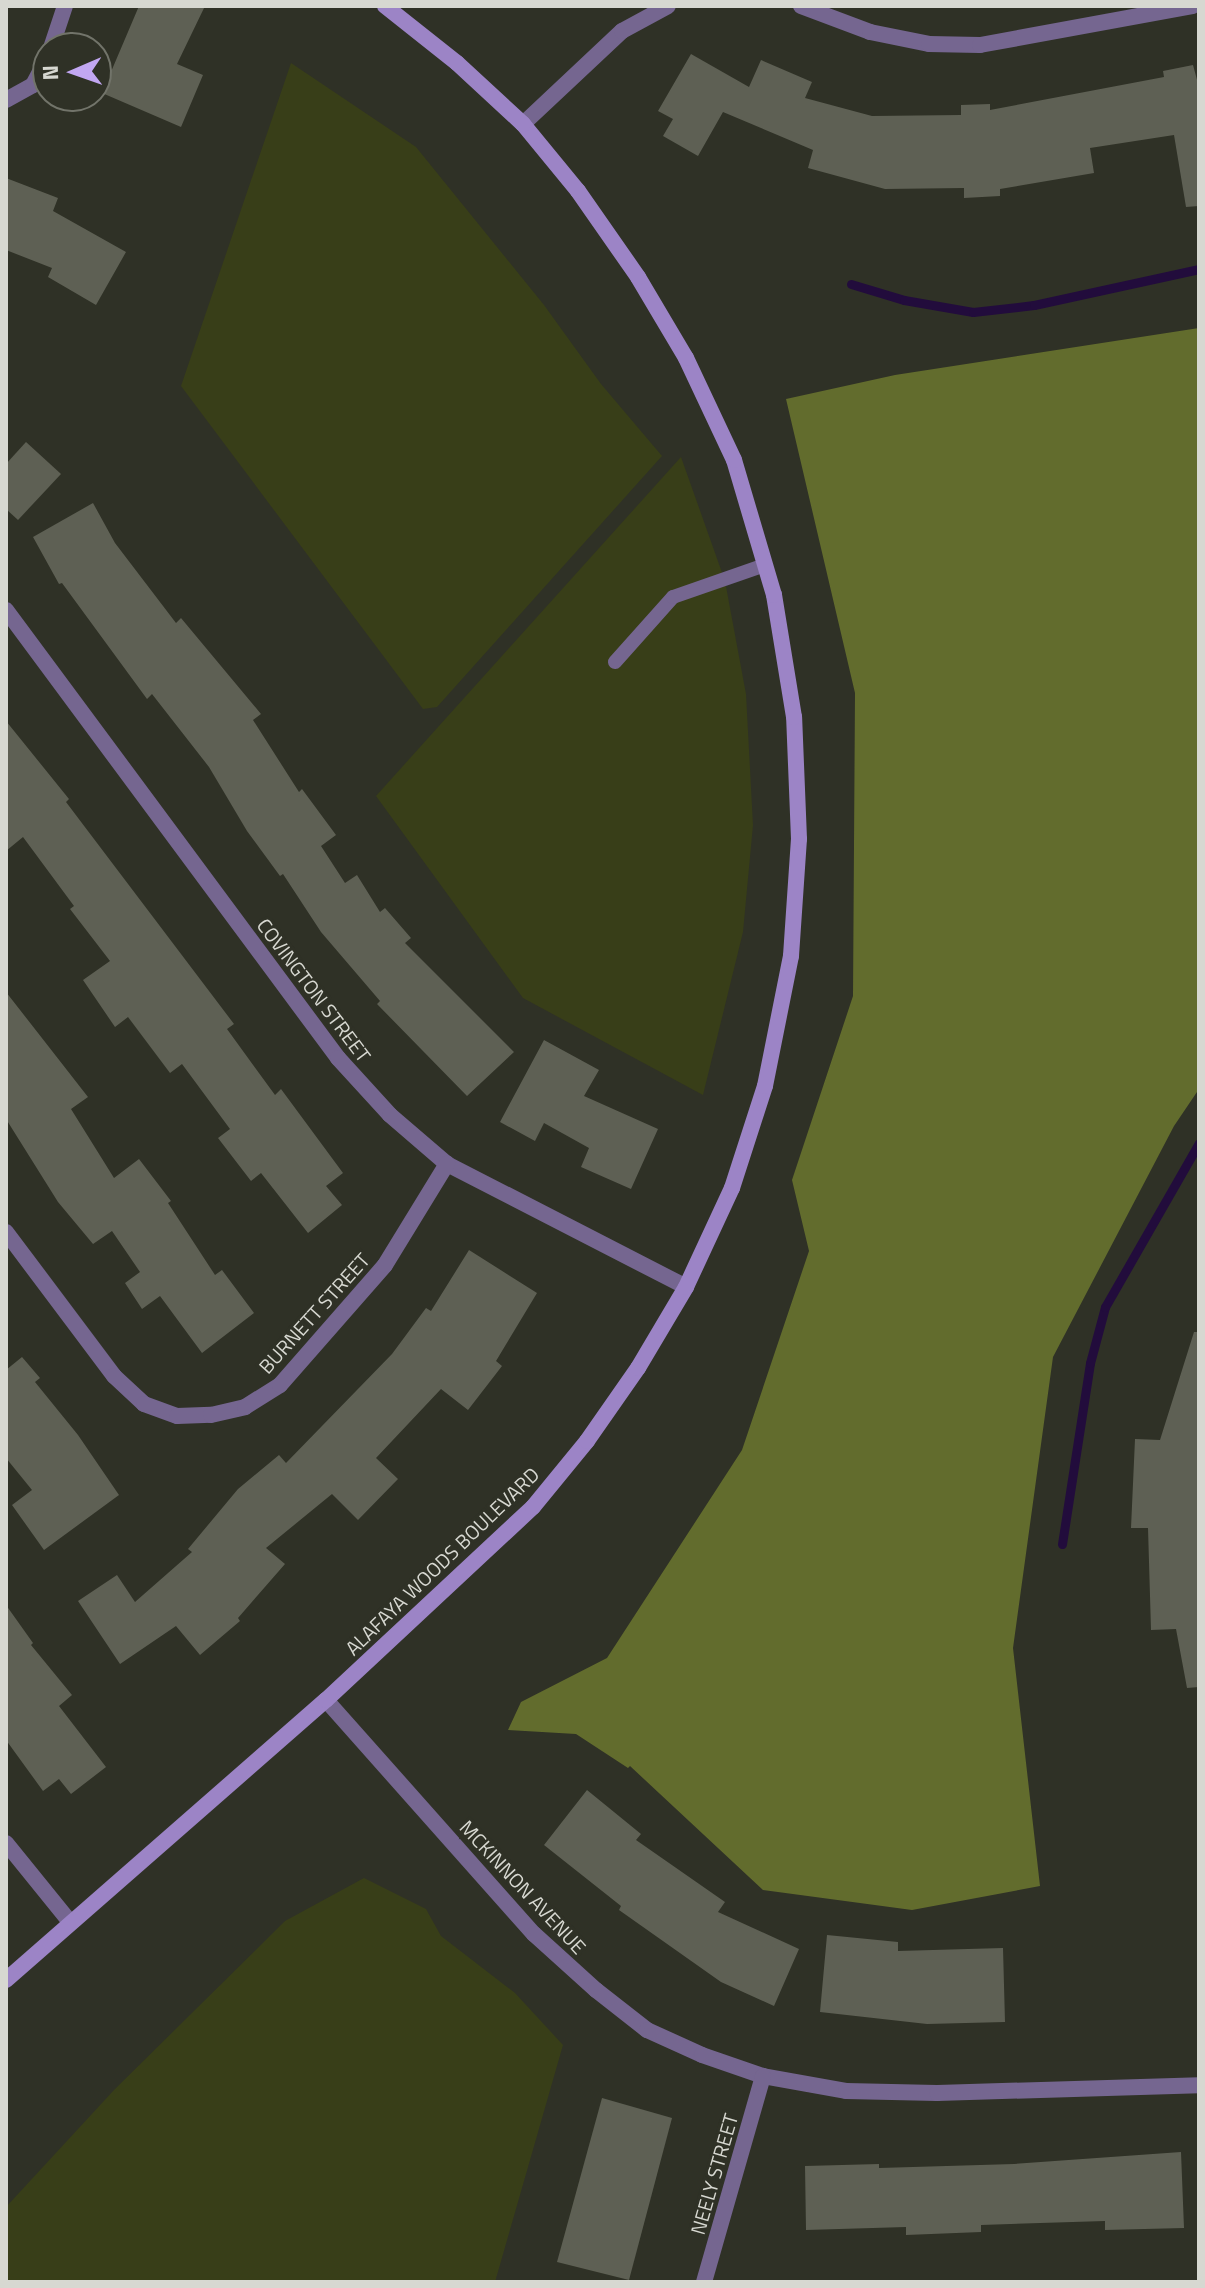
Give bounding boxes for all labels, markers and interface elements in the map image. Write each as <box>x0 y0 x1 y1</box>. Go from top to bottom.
north arrow <box>32 32 112 112</box>
text: N <box>33 65 67 81</box>
street label: COVINGTON STREET <box>252 913 376 1067</box>
street label: BURNETT STREET <box>254 1248 374 1378</box>
street label: ALAFAYA WOODS BOULEVARD <box>340 1462 544 1660</box>
street label: MCKINNON AVENUE <box>455 1815 591 1959</box>
street label: NEELY STREET <box>685 2111 743 2237</box>

